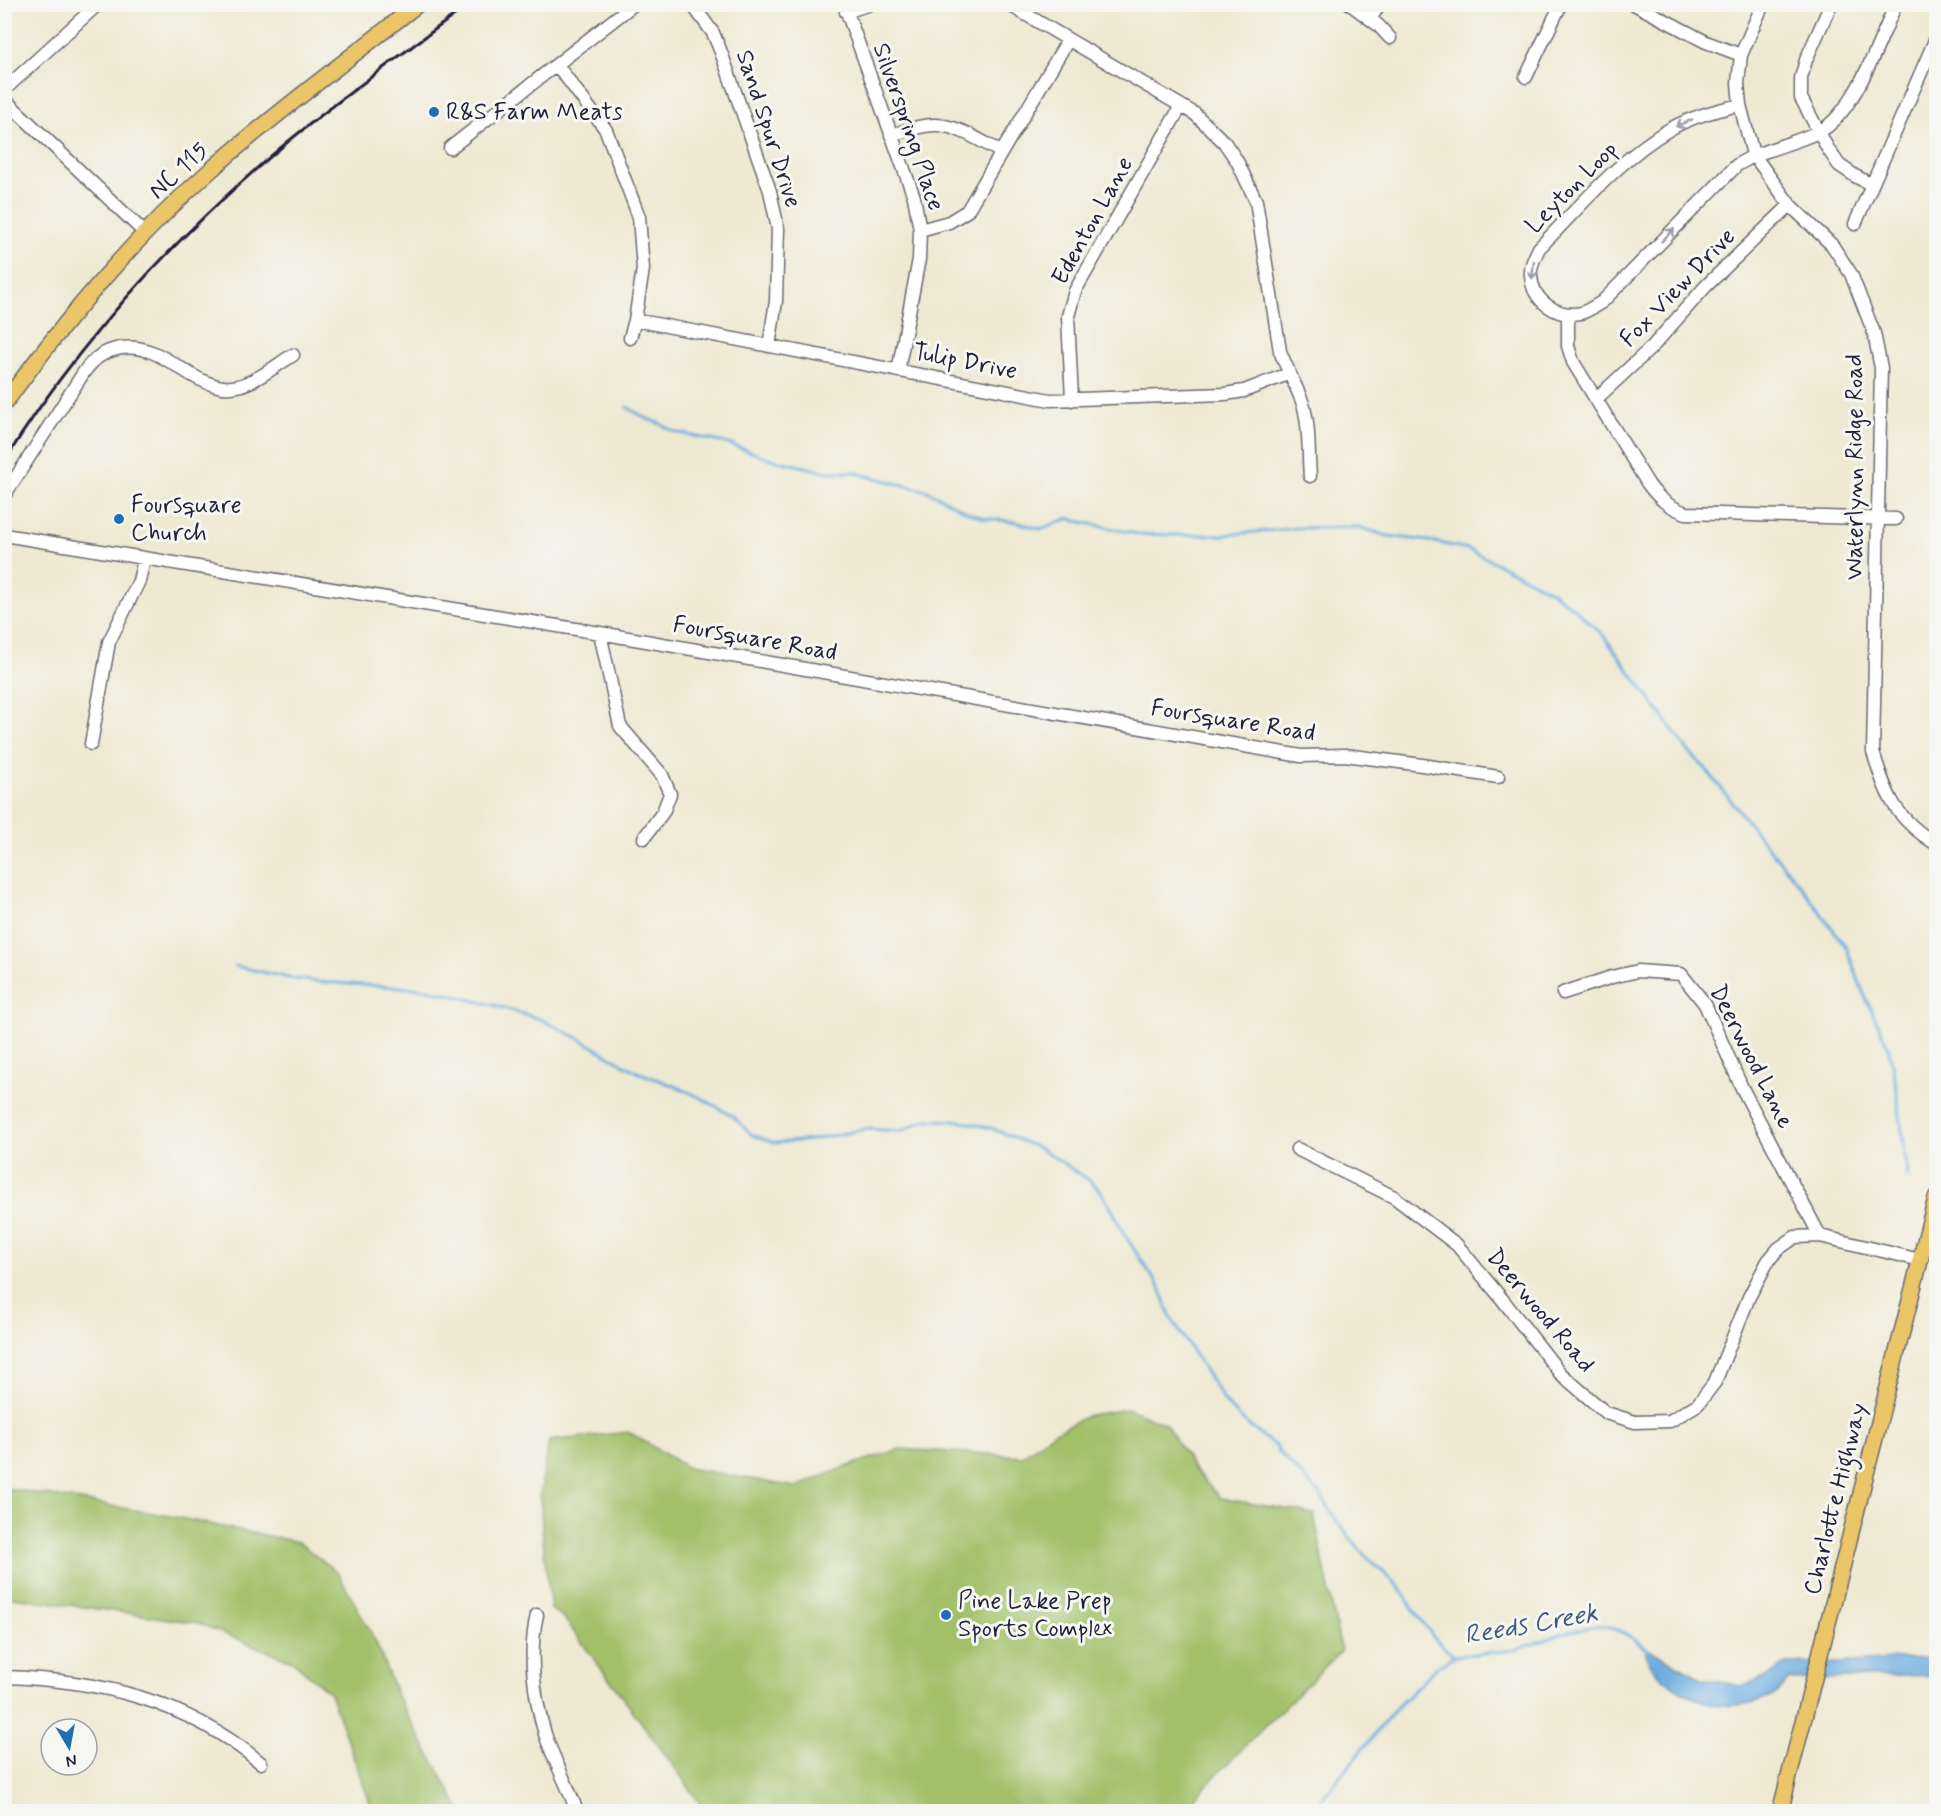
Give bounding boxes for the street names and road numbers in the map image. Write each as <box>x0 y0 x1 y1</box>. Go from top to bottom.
street label: Silverspring Place <box>863 39 951 215</box>
street label: Sand Spur Drive <box>728 46 808 212</box>
street label: NC 115 <box>143 135 215 207</box>
street label: Leyton Loop <box>1519 135 1625 241</box>
street label: Edenton Lane <box>1045 151 1141 291</box>
street label: Fox View Drive <box>1613 222 1743 354</box>
street label: Tulip Drive <box>910 337 1020 387</box>
street label: Waterlynn Ridge Road <box>1840 354 1871 580</box>
street label: Foursquare Road <box>670 609 840 669</box>
street label: Foursquare Road <box>1149 693 1317 749</box>
street label: Deerwood Lane <box>1701 980 1801 1134</box>
street label: Deerwood Road <box>1479 1242 1601 1380</box>
street label: Charlotte Highway <box>1797 1400 1878 1599</box>

